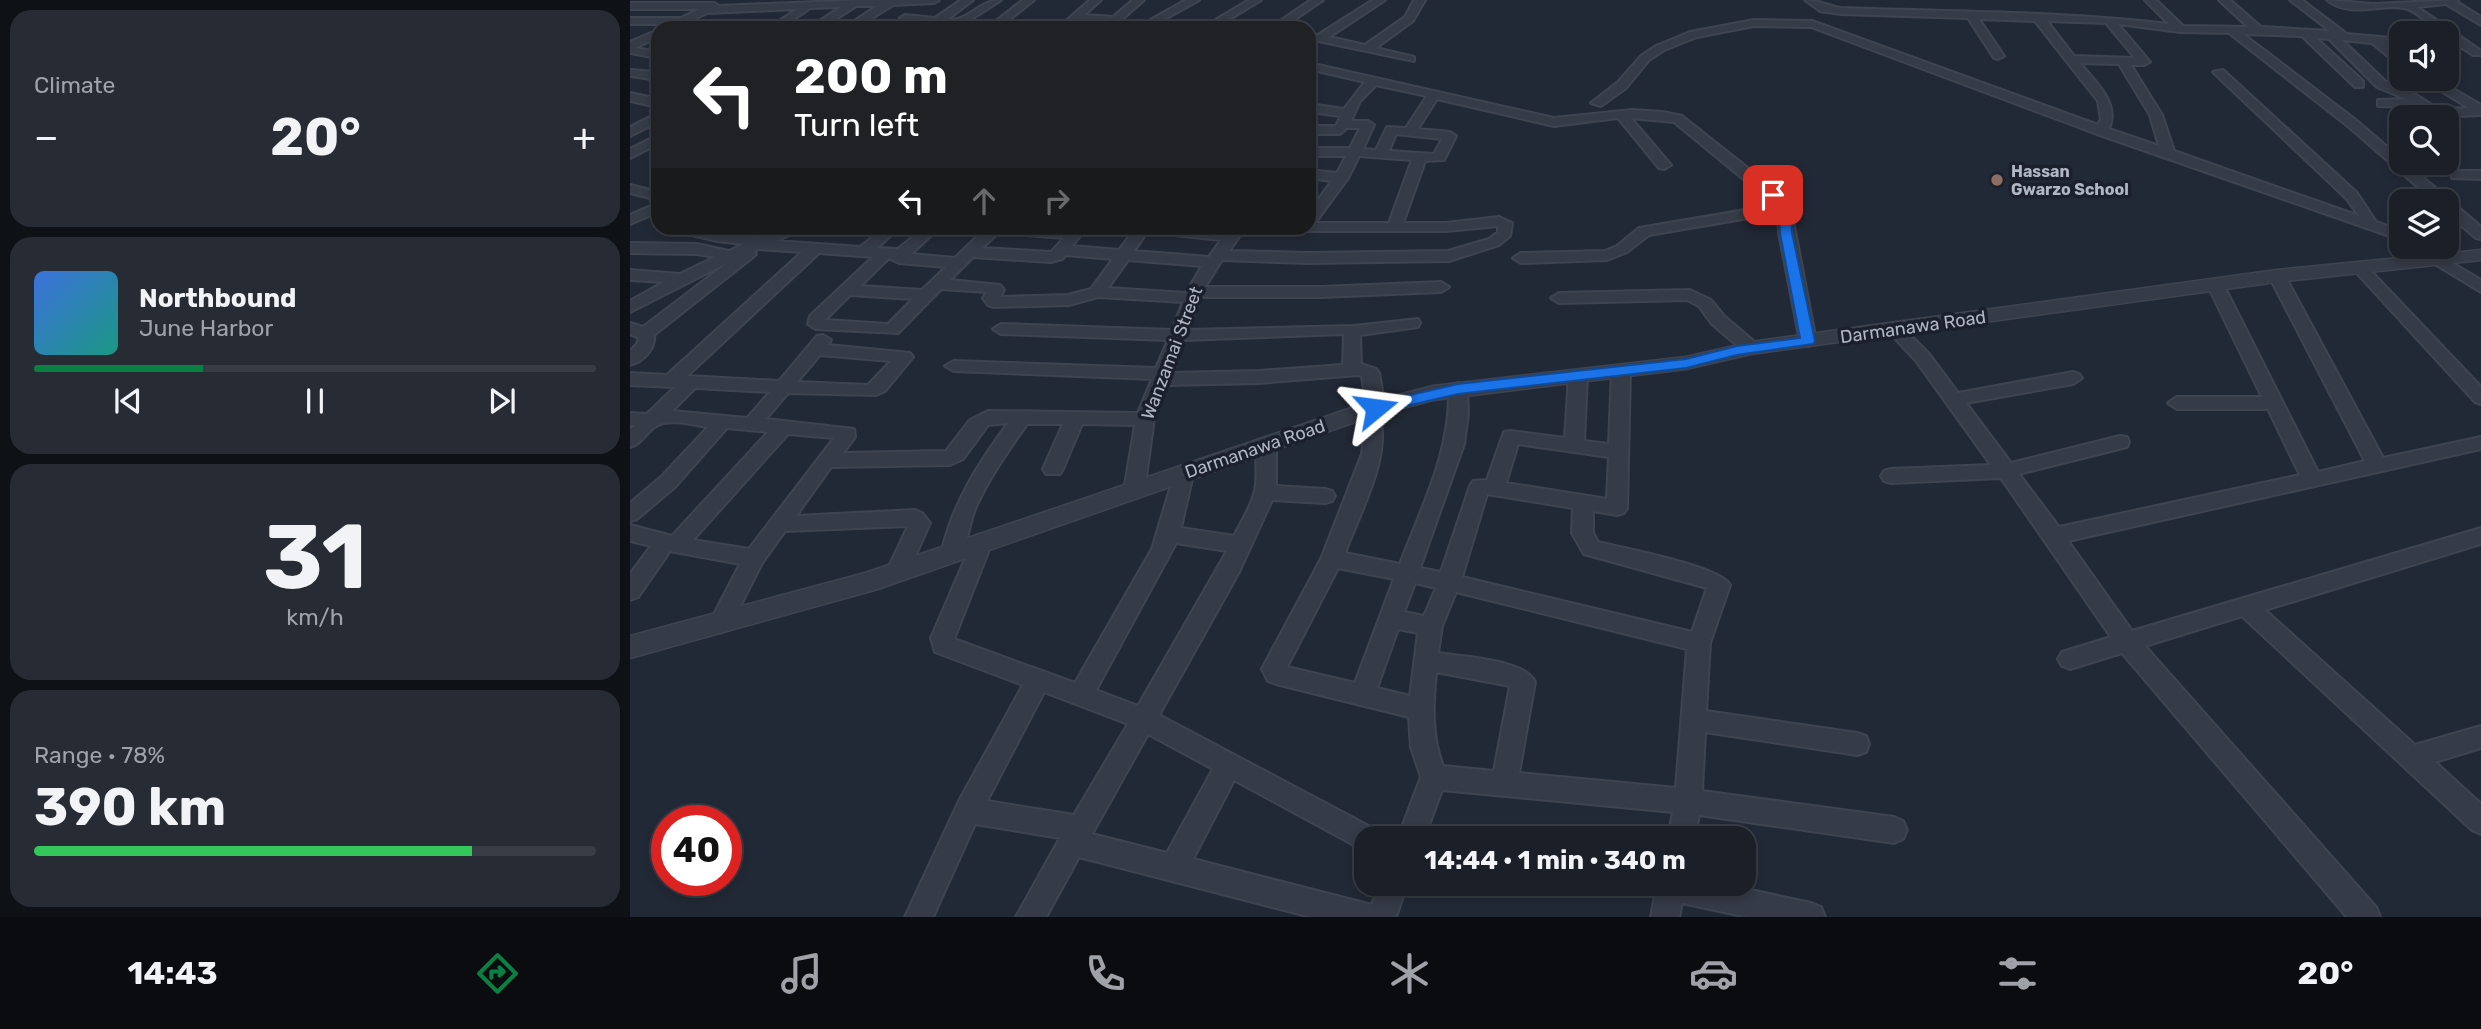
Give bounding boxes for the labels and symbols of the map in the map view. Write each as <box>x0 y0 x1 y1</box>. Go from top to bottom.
place label: Hassan Gwarzo School <box>2011 162 2129 199</box>
pin <box>1743 165 1803 225</box>
marker: Hassan Gwarzo School <box>1989 172 2005 188</box>
street label: Wanzamai Street <box>1137 283 1207 423</box>
street label: Darmanawa Road <box>1839 306 1987 348</box>
position arrow <box>1339 371 1413 445</box>
street label: Darmanawa Road <box>1182 415 1328 483</box>
speed limit sign: 40 <box>651 805 742 896</box>

